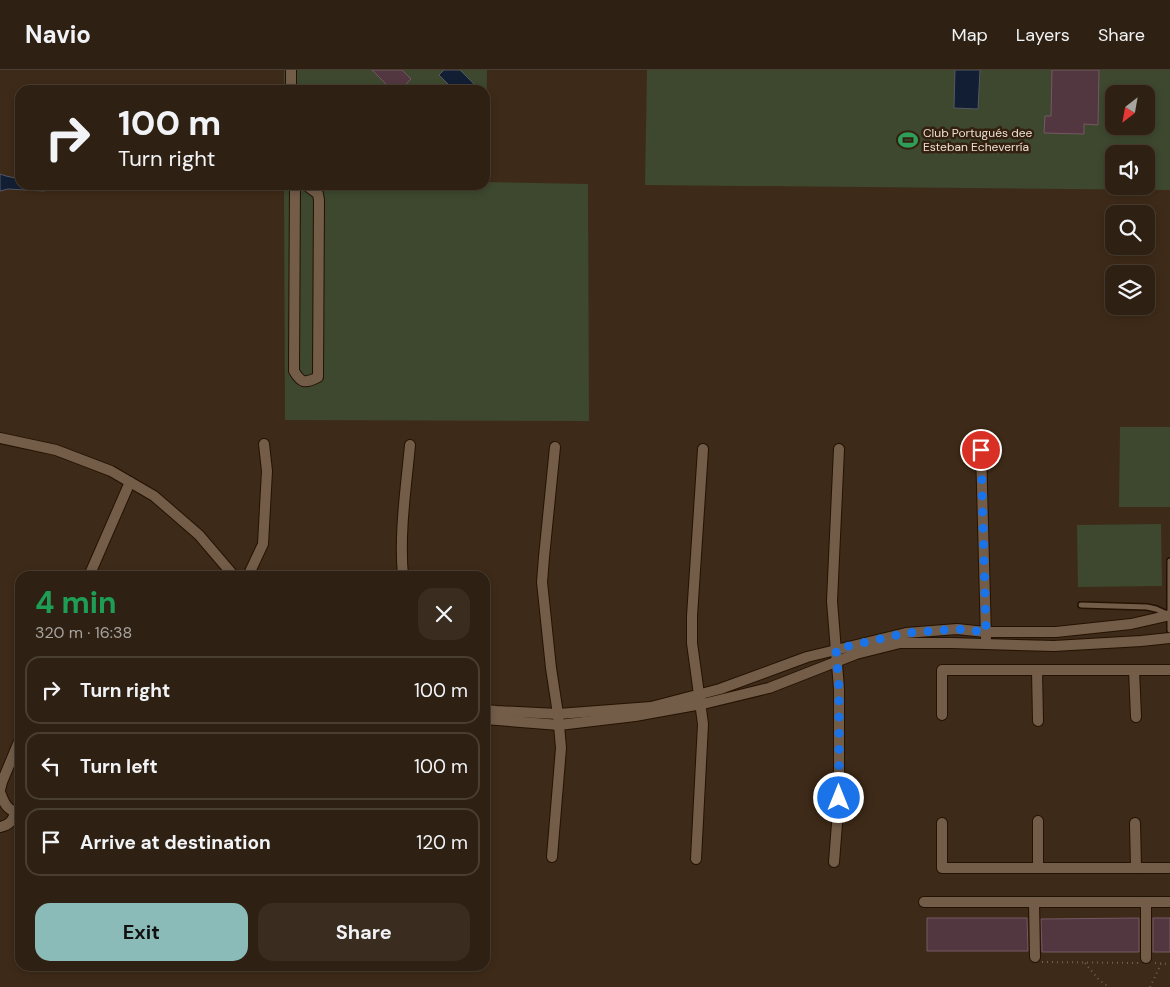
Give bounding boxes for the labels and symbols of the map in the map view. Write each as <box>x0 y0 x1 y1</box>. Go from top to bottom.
north arrow <box>1105 85 1155 135</box>
place label: Club Portugués dee Esteban Echeverría <box>923 125 1033 155</box>
sports icon: Club Portugués dee Esteban Echeverría <box>897 129 919 151</box>
pin <box>960 429 1002 471</box>
position arrow <box>812 771 864 823</box>

